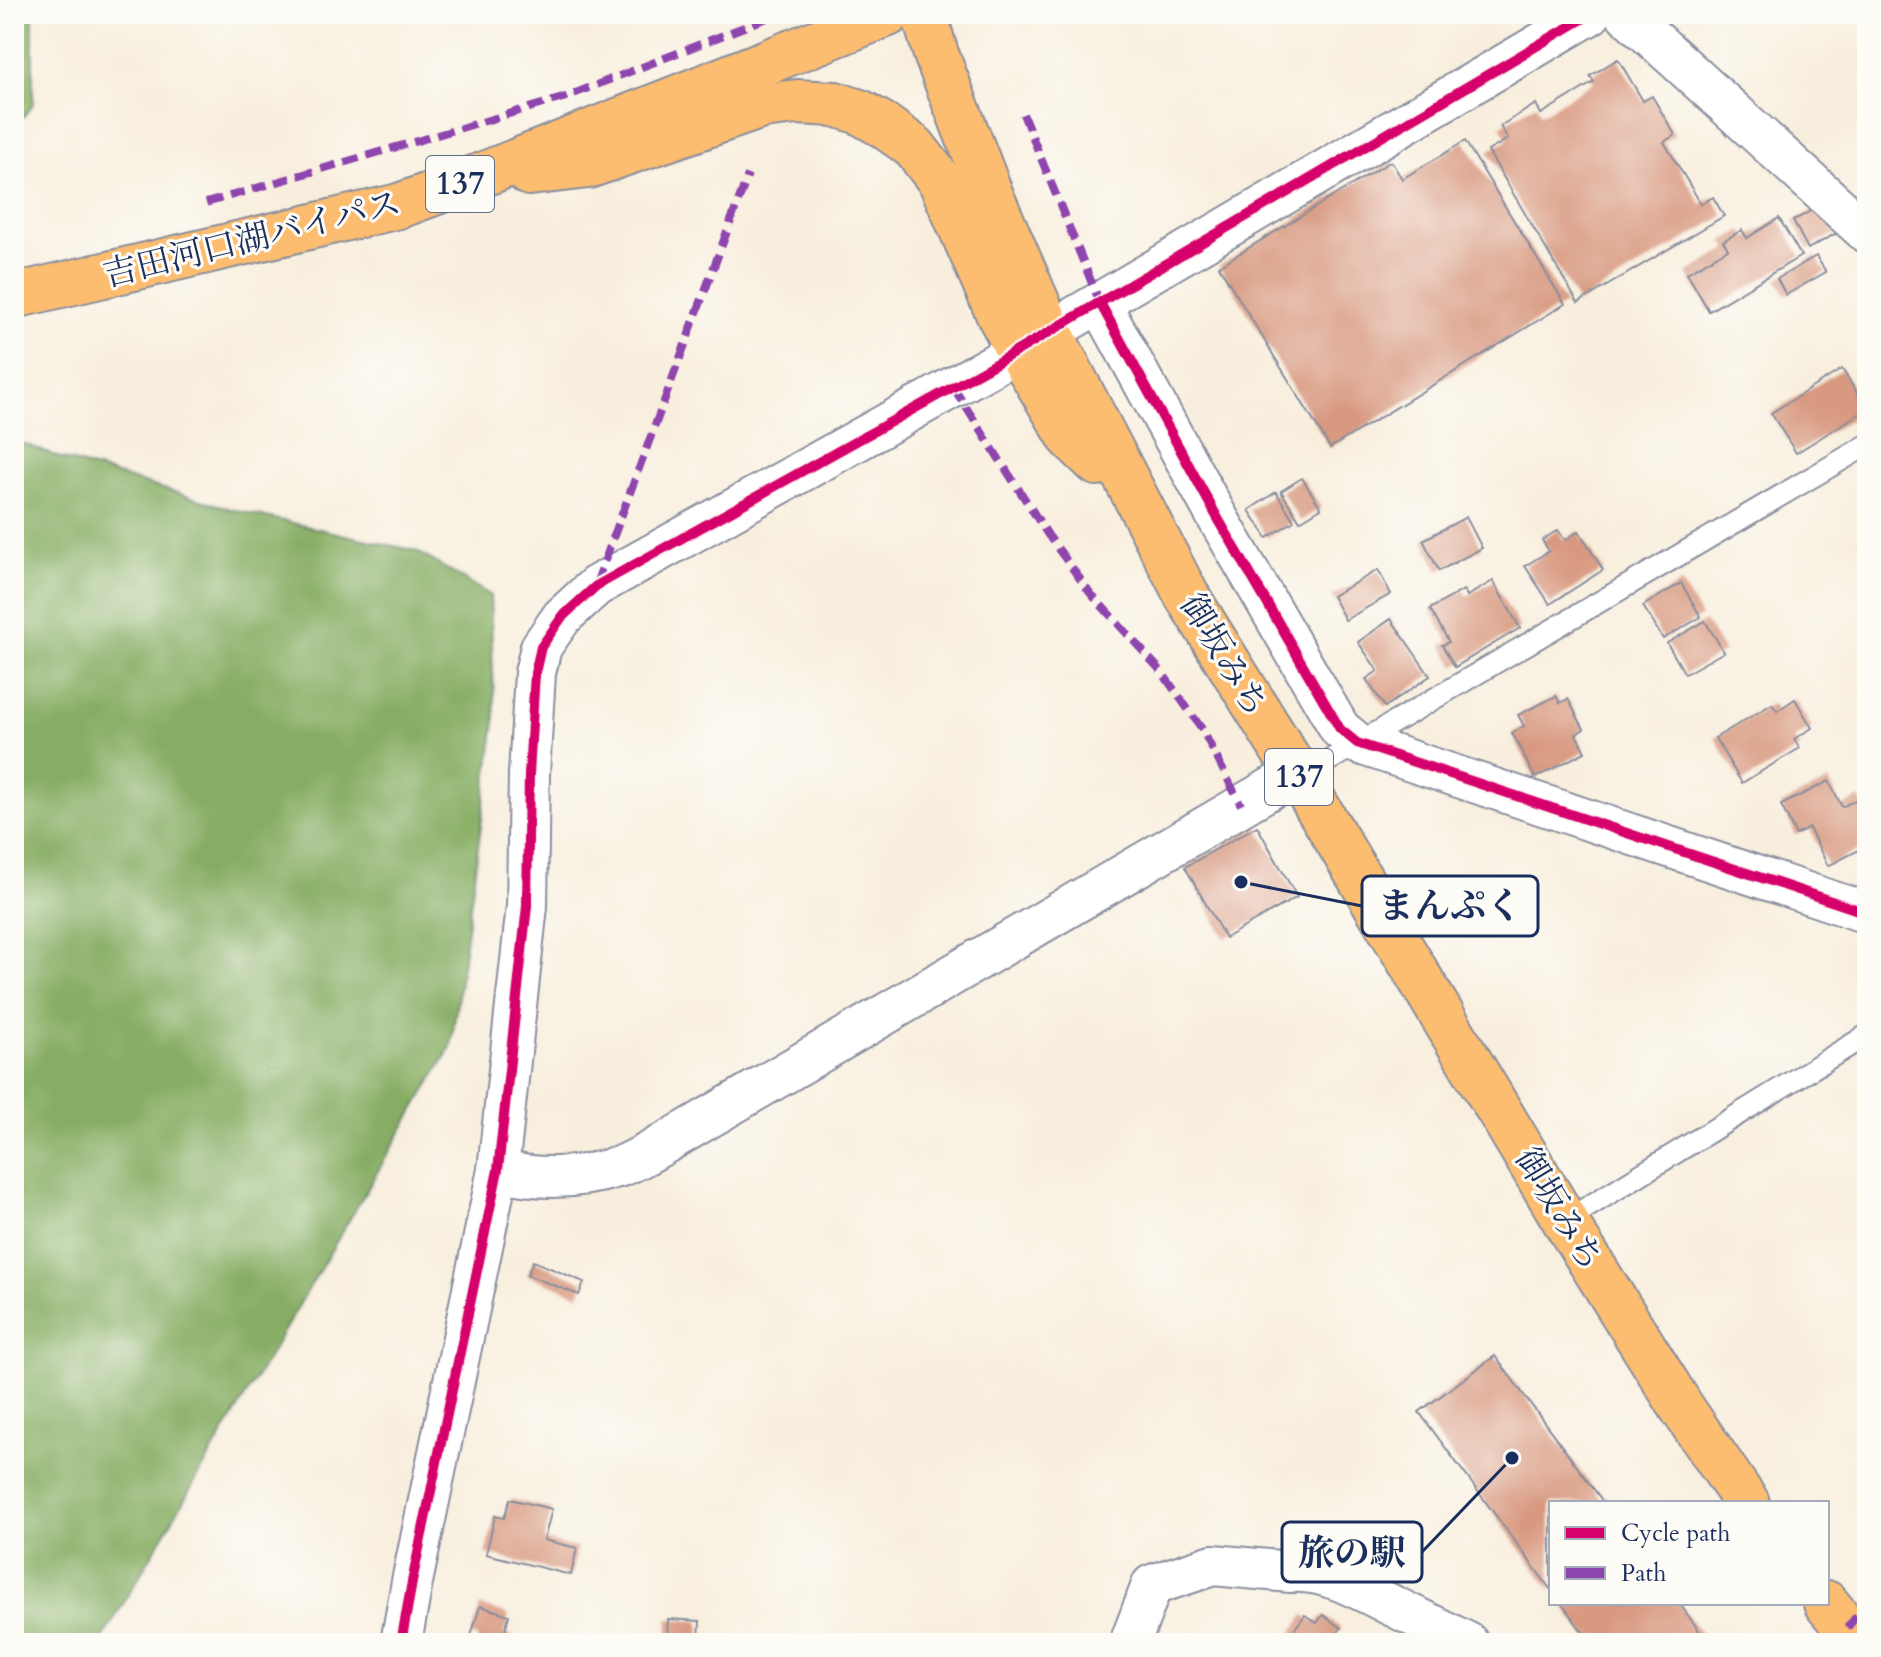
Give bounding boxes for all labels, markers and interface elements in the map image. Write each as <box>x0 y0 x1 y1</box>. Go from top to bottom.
road number: 137 <box>426 156 494 212</box>
street label: 吉田河口湖バイパス <box>98 180 406 298</box>
street label: 御坂みち <box>1169 585 1279 725</box>
road number: 137 <box>1265 749 1333 805</box>
callout: まんぷく <box>1362 876 1538 936</box>
text: まんぷく <box>1378 882 1522 931</box>
street label: 御坂みち <box>1504 1139 1614 1279</box>
legend <box>1549 1501 1829 1605</box>
text: Cycle path <box>1621 1517 1730 1550</box>
callout: 旅の駅 <box>1282 1522 1422 1582</box>
text: 旅の駅 <box>1298 1529 1406 1578</box>
text: Path <box>1621 1557 1666 1590</box>

